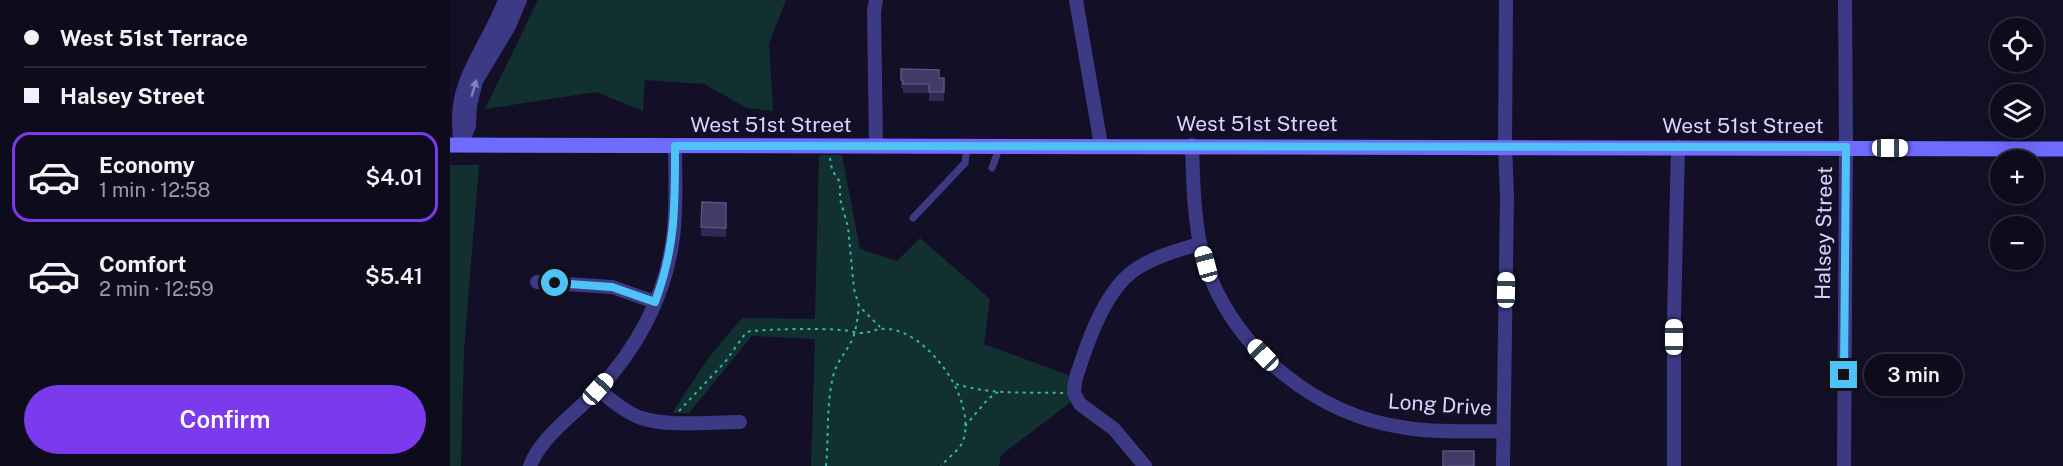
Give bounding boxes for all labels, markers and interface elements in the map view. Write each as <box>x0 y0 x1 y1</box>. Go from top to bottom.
map controls <box>1990 18 2044 270</box>
button: locate <box>1990 18 2044 72</box>
text: West 51st Terrace <box>60 25 248 51</box>
one-way arrow <box>470 79 479 97</box>
text: Halsey Street <box>60 83 205 109</box>
button: layers <box>1990 84 2044 138</box>
street label: West 51st Street <box>1176 111 1338 136</box>
street label: West 51st Street <box>690 112 852 137</box>
street label: West 51st Street <box>1662 113 1824 138</box>
car <box>1872 139 1908 157</box>
icon: car <box>27 150 81 204</box>
button: + <box>1990 150 2044 204</box>
text: Economy <box>99 152 195 178</box>
text: $4.01 <box>366 164 423 190</box>
street label: Halsey Street <box>1810 166 1837 300</box>
text: 1 min · 12:58 <box>99 178 210 202</box>
button: − <box>1990 216 2044 270</box>
car <box>1193 244 1219 284</box>
icon: car <box>27 249 81 303</box>
text: Comfort <box>99 251 186 277</box>
text: $5.41 <box>365 263 423 289</box>
route start <box>541 269 568 296</box>
car <box>1497 272 1515 308</box>
text: 2 min · 12:59 <box>99 277 214 301</box>
car <box>1665 319 1683 355</box>
car <box>1244 336 1282 374</box>
callout: 3 min <box>1865 354 1964 396</box>
route end <box>1830 361 1857 388</box>
text: 3 min <box>1887 363 1940 387</box>
car <box>579 370 617 408</box>
button: Confirm <box>24 385 426 454</box>
street label: Long Drive <box>1387 388 1493 421</box>

